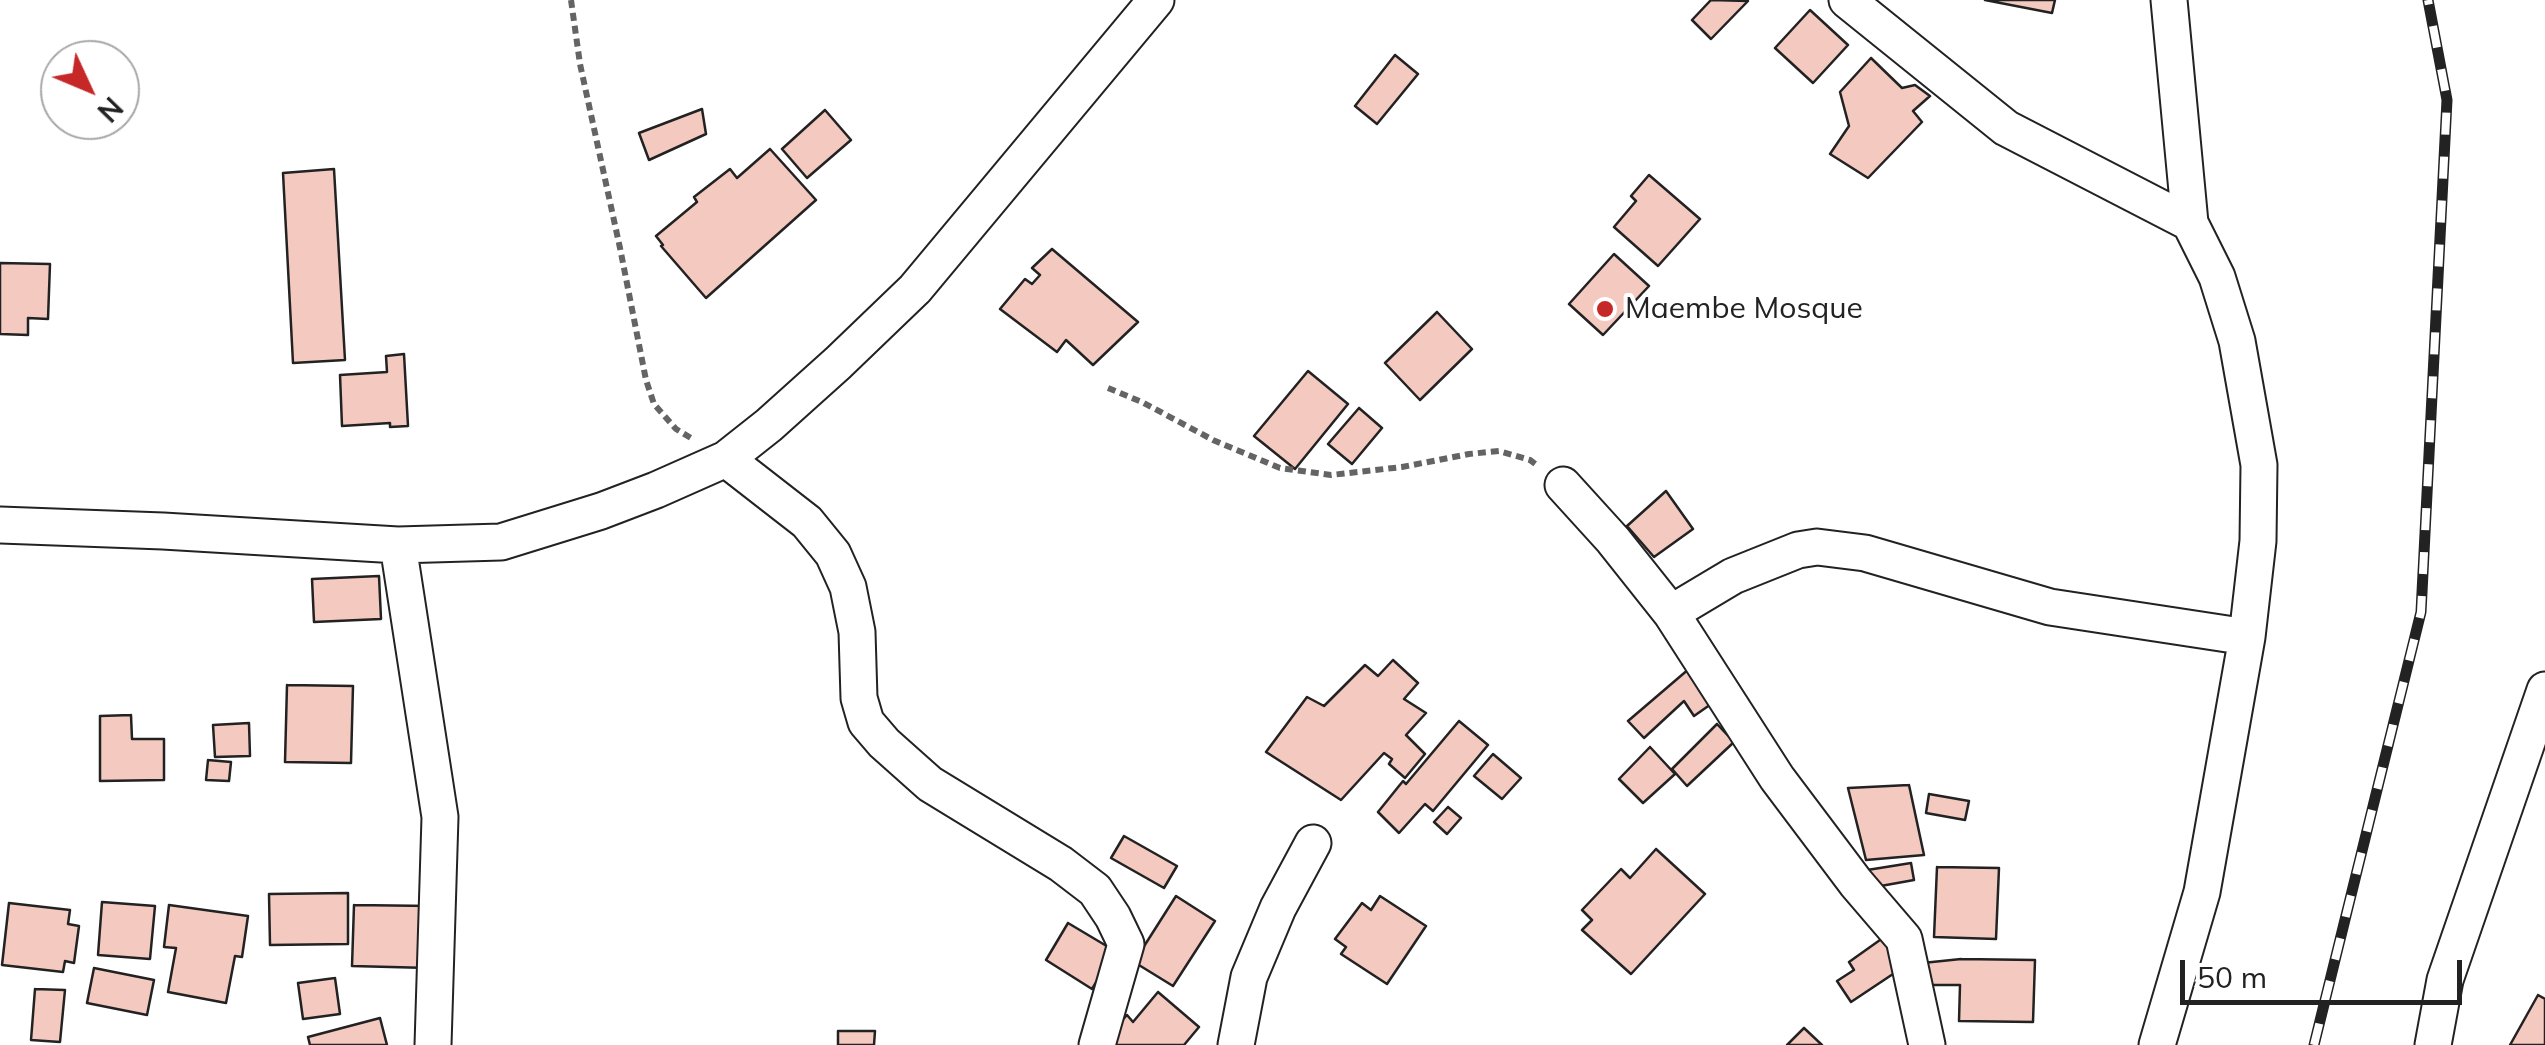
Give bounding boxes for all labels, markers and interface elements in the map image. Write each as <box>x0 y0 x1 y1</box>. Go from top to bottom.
north arrow <box>40 40 140 140</box>
text: N <box>91 90 130 130</box>
place label: Maembe Mosque <box>1625 291 1863 327</box>
marker: Maembe Mosque <box>1594 298 1616 320</box>
scale bar <box>2185 940 2468 1002</box>
text: 50 m <box>2197 958 2267 996</box>

